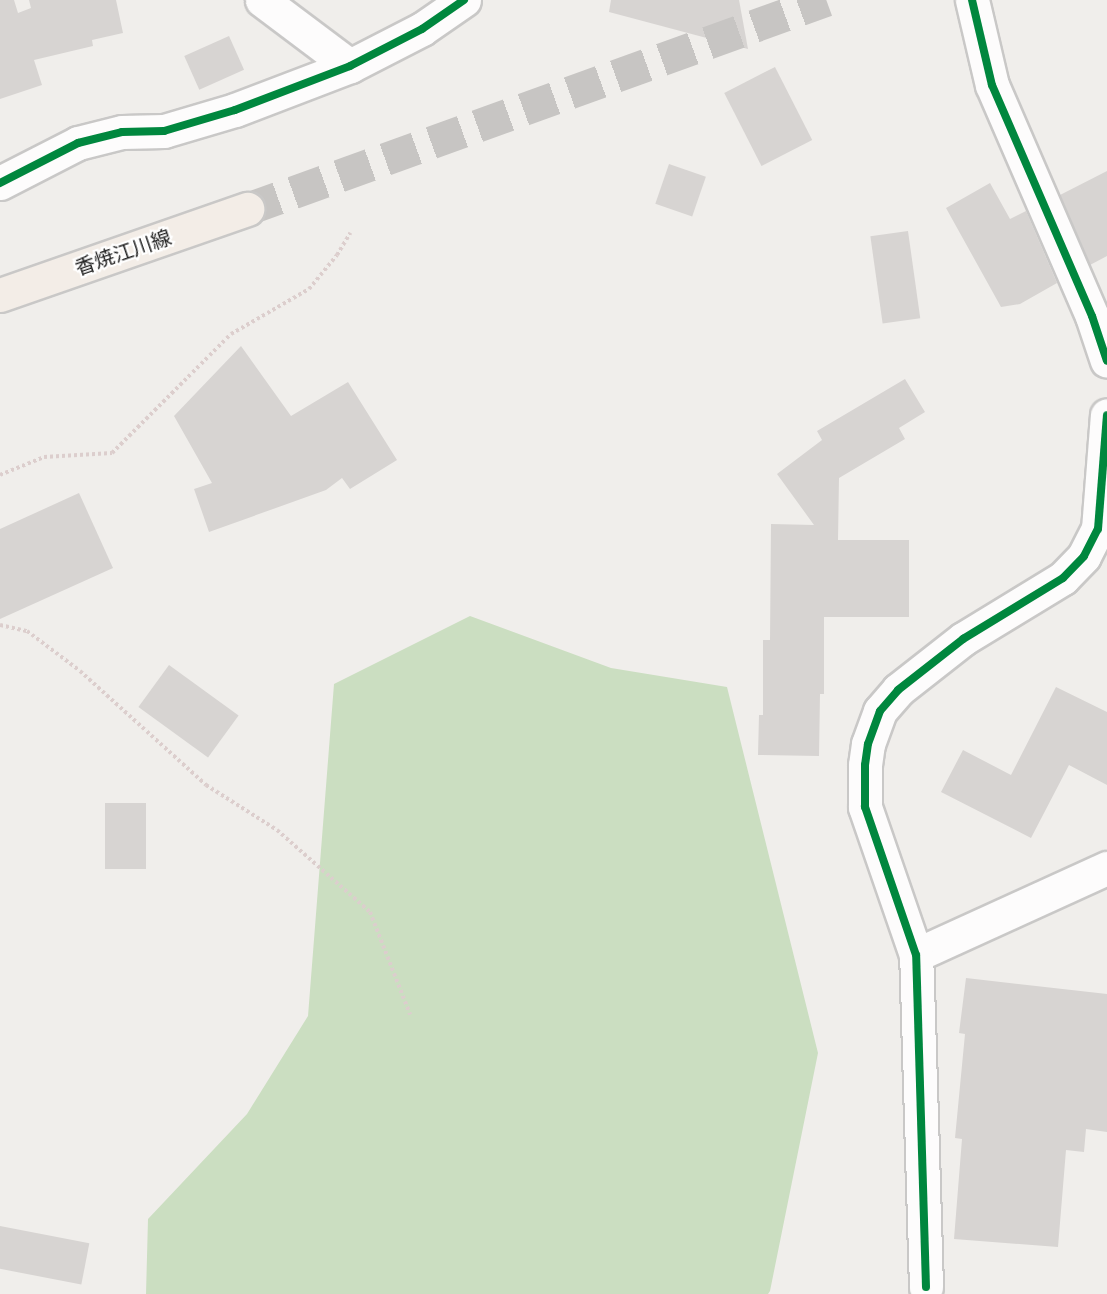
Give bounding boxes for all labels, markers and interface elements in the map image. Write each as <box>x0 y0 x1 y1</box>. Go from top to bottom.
street label: 香焼江川線 <box>72 224 174 280</box>

